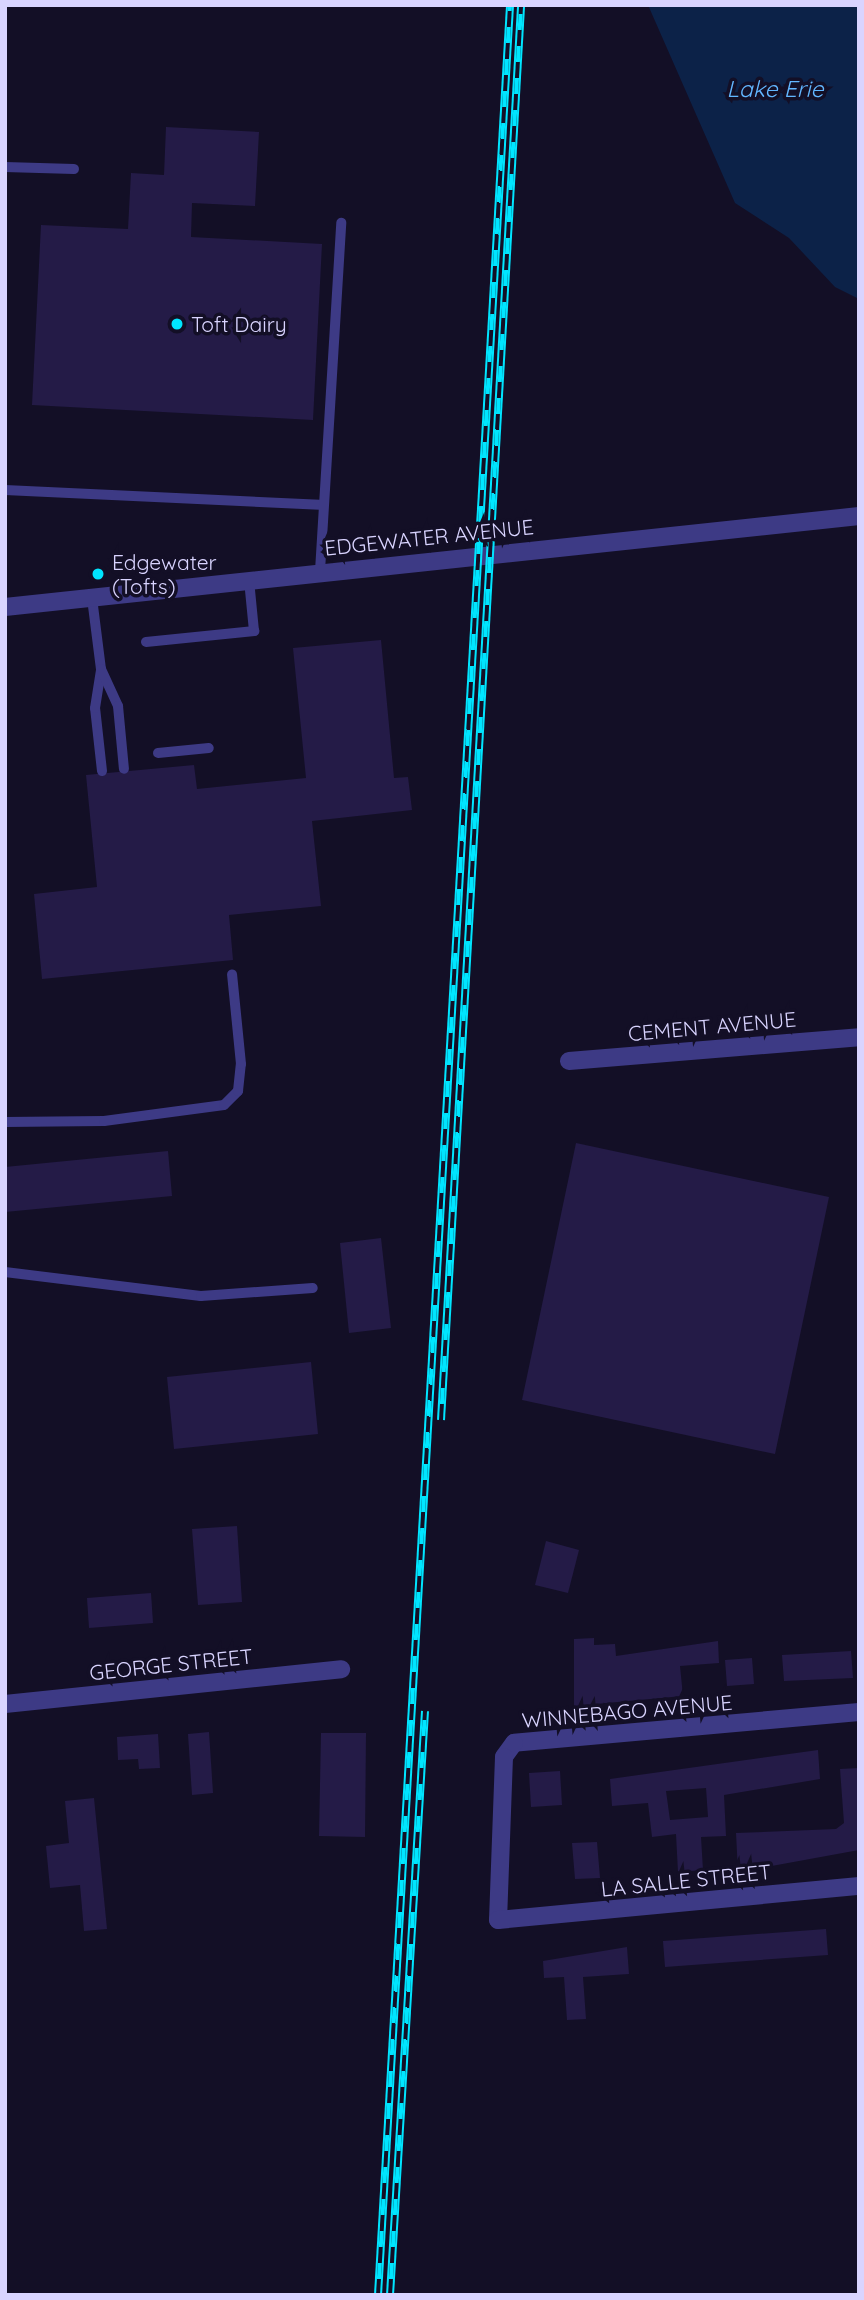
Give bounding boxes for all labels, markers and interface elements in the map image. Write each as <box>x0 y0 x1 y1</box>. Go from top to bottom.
water label: Lake Erie <box>726 75 824 103</box>
place label: Toft Dairy <box>191 311 287 337</box>
marker: Toft Dairy <box>169 316 185 332</box>
street label: EDGEWATER AVENUE <box>323 513 535 561</box>
place label: Edgewater (Tofts) <box>112 549 217 599</box>
marker: Edgewater (Tofts) <box>90 566 106 582</box>
street label: CEMENT AVENUE <box>627 1006 797 1046</box>
street label: GEORGE STREET <box>88 1643 254 1685</box>
street label: WINNEBAGO AVENUE <box>521 1689 733 1733</box>
street label: LA SALLE STREET <box>600 1859 772 1901</box>

